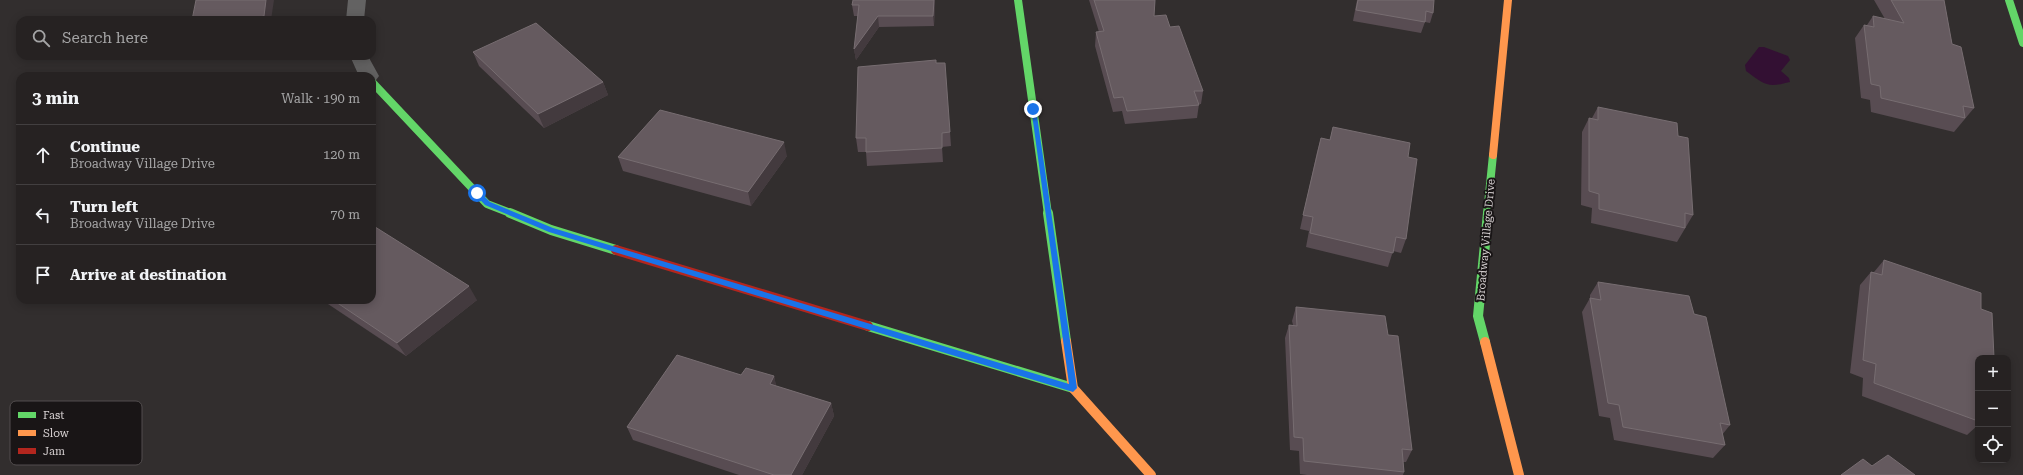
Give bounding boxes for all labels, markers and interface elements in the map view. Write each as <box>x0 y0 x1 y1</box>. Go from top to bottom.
search box <box>16 16 376 60</box>
icon: search <box>30 27 52 49</box>
text: Search here <box>62 29 148 47</box>
text: 3 min <box>32 88 79 108</box>
text: Walk · 190 m <box>281 91 360 106</box>
route end <box>1024 100 1042 118</box>
text: Continue <box>70 138 140 156</box>
icon: ahead <box>32 144 54 166</box>
text: 120 m <box>323 147 360 162</box>
text: Broadway Village Drive <box>70 156 215 171</box>
street label: Broadway Village Drive <box>1474 178 1498 302</box>
route start <box>468 184 486 202</box>
text: Turn left <box>70 198 138 216</box>
icon: left <box>32 204 54 226</box>
text: 70 m <box>330 207 360 222</box>
text: Broadway Village Drive <box>70 216 215 231</box>
icon: arrive <box>32 264 54 286</box>
text: Arrive at destination <box>70 266 226 284</box>
map controls <box>1975 355 2011 463</box>
button: + <box>1975 355 2011 391</box>
button: − <box>1975 391 2011 427</box>
legend <box>10 401 142 465</box>
text: Fast <box>43 409 64 422</box>
text: Slow <box>43 427 70 440</box>
button: locate <box>1975 427 2011 463</box>
text: Jam <box>43 445 65 458</box>

